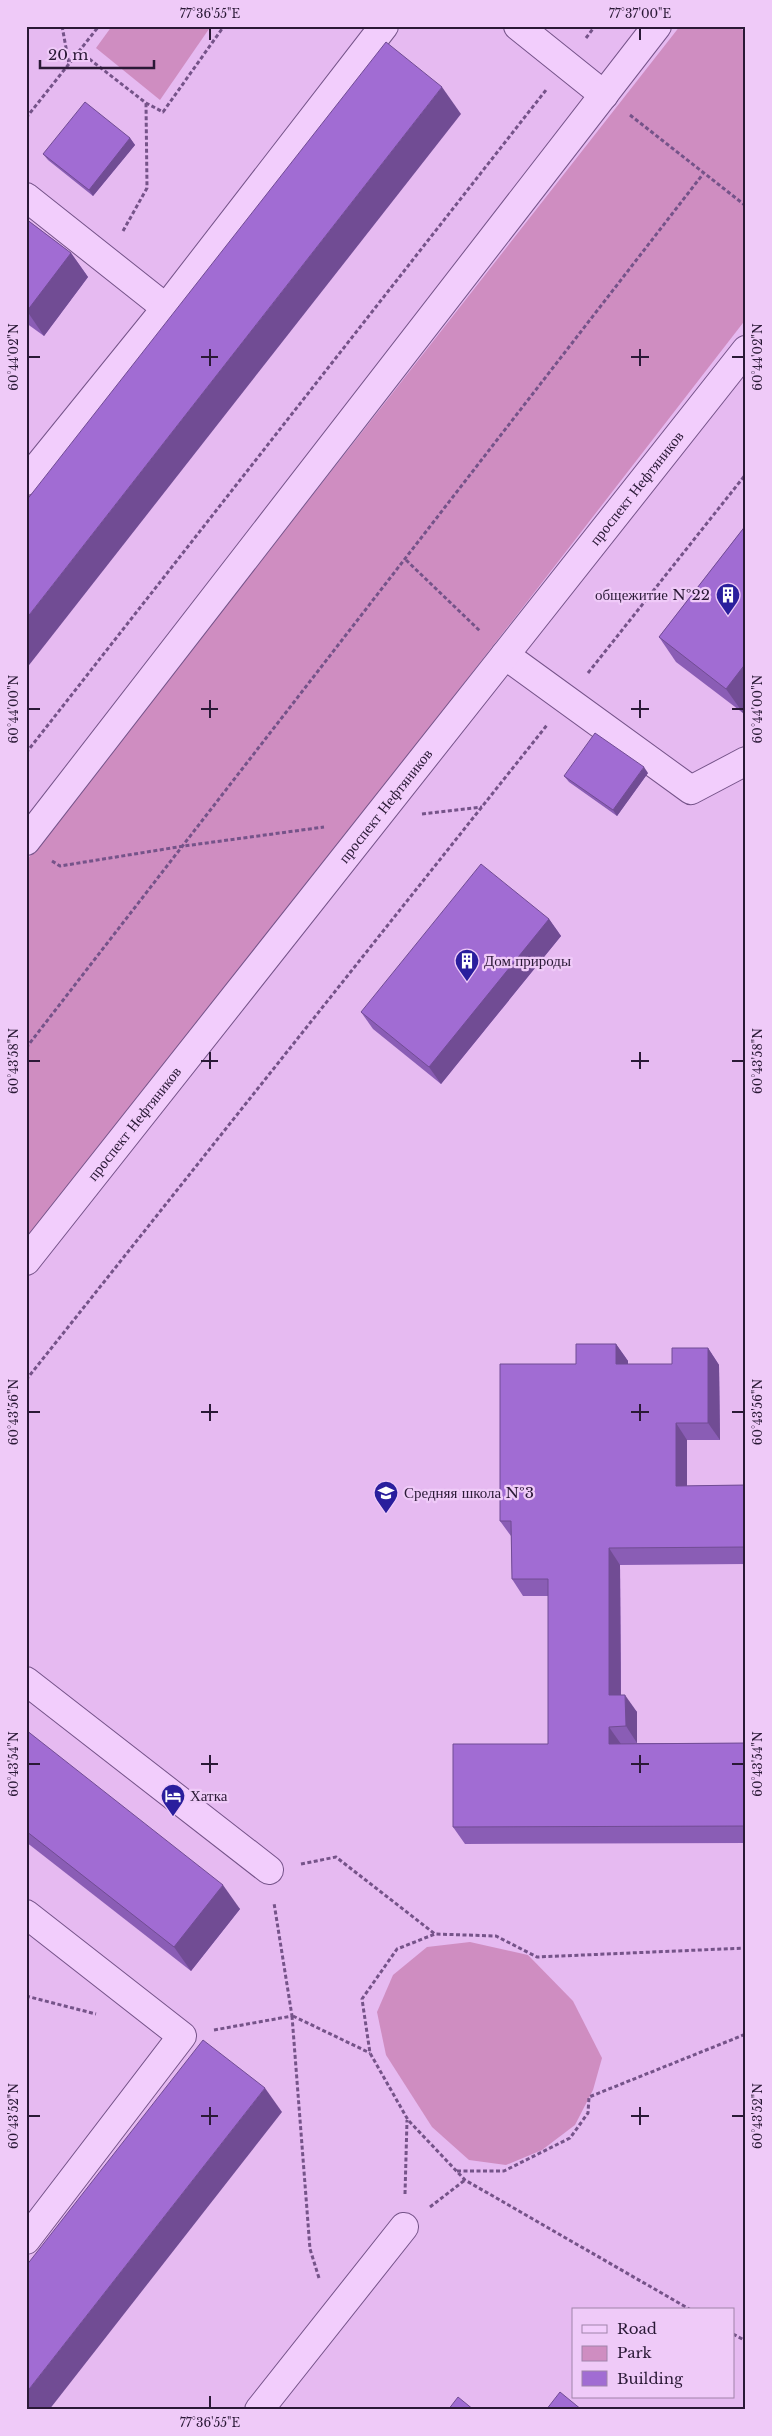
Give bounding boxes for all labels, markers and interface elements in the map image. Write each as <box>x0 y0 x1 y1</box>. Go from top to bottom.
text: 77°36'55"E <box>180 6 240 21</box>
text: 77°37'00"E <box>609 6 672 21</box>
scale bar <box>40 38 154 70</box>
text: 20 m <box>48 45 88 64</box>
text: 60°44'02"N <box>6 323 21 391</box>
text: 60°44'02"N <box>750 323 765 391</box>
street label: проспект Нефтяников <box>585 427 687 549</box>
building icon: общежитие №22 <box>715 582 741 616</box>
place label: общежитие №22 <box>595 585 710 604</box>
text: 60°44'00"N <box>6 674 21 743</box>
text: 60°44'00"N <box>750 674 765 743</box>
street label: проспект Нефтяников <box>334 745 436 867</box>
building icon: Дом природы <box>454 948 480 982</box>
place label: Дом природы <box>484 951 571 970</box>
text: 60°43'58"N <box>6 1028 21 1094</box>
text: 60°43'58"N <box>750 1028 765 1094</box>
street label: проспект Нефтяников <box>83 1062 185 1184</box>
text: 60°43'56"N <box>6 1379 21 1445</box>
text: 60°43'56"N <box>750 1379 765 1445</box>
school or university icon: Средняя школа №3 <box>373 1480 399 1514</box>
place label: Средняя школа №3 <box>404 1483 534 1502</box>
text: 60°43'54"N <box>6 1731 21 1797</box>
text: 60°43'54"N <box>750 1731 765 1797</box>
hotel icon: Хатка <box>160 1783 186 1817</box>
place label: Хатка <box>190 1786 228 1805</box>
text: 60°43'52"N <box>6 2083 21 2149</box>
text: 60°43'52"N <box>750 2083 765 2149</box>
legend <box>572 2308 734 2398</box>
text: Road <box>617 2319 657 2338</box>
text: Park <box>617 2343 653 2362</box>
text: Building <box>617 2369 684 2388</box>
text: 77°36'55"E <box>180 2415 240 2430</box>

